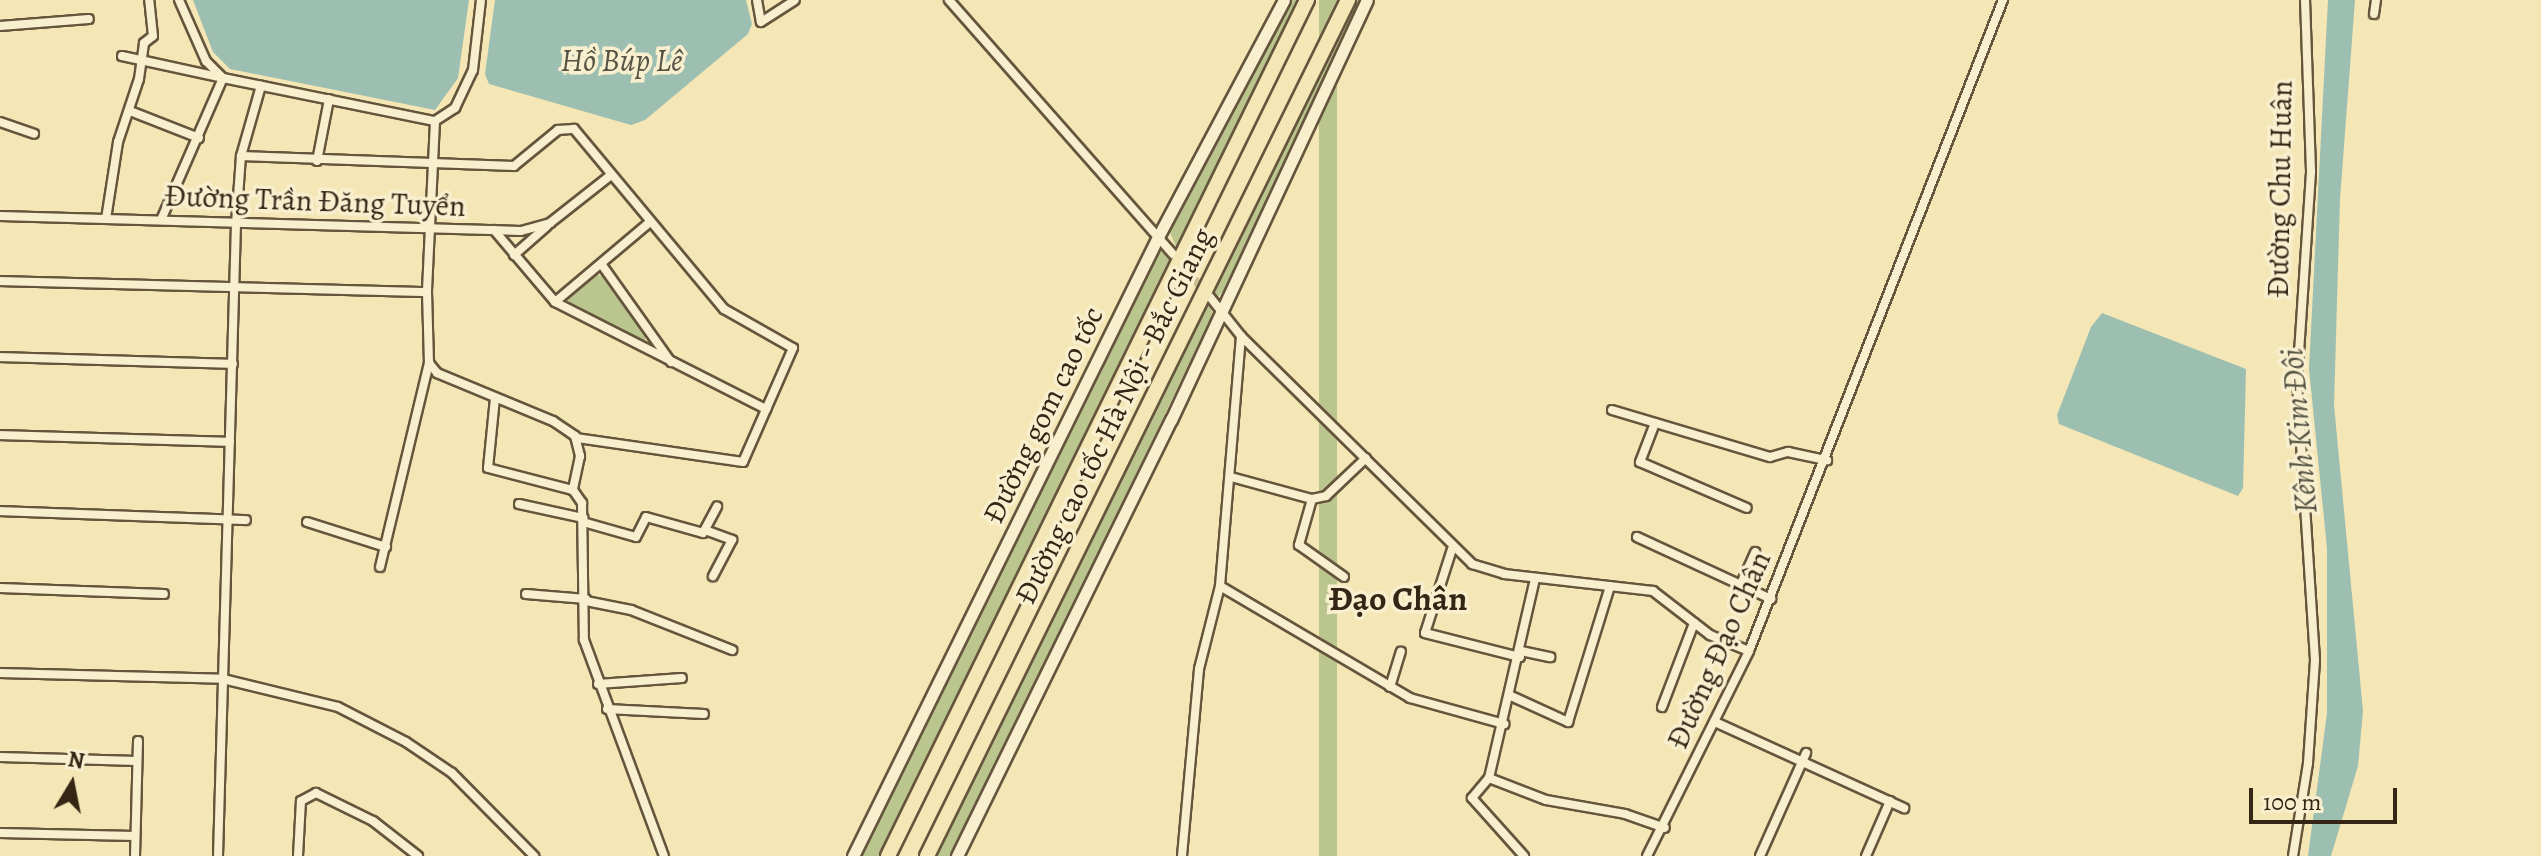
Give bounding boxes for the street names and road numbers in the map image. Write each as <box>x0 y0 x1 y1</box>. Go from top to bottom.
street label: Đường Chu Huân <box>2260 80 2300 298</box>
street label: Đường Trần Đăng Tuyển <box>164 178 466 224</box>
street label: Đường cao tốc Hà Nội - Bắc Giang <box>1007 222 1221 610</box>
street label: Đường gom cao tốc <box>975 301 1111 529</box>
street label: Đường Đạo Chân <box>1659 546 1779 754</box>

